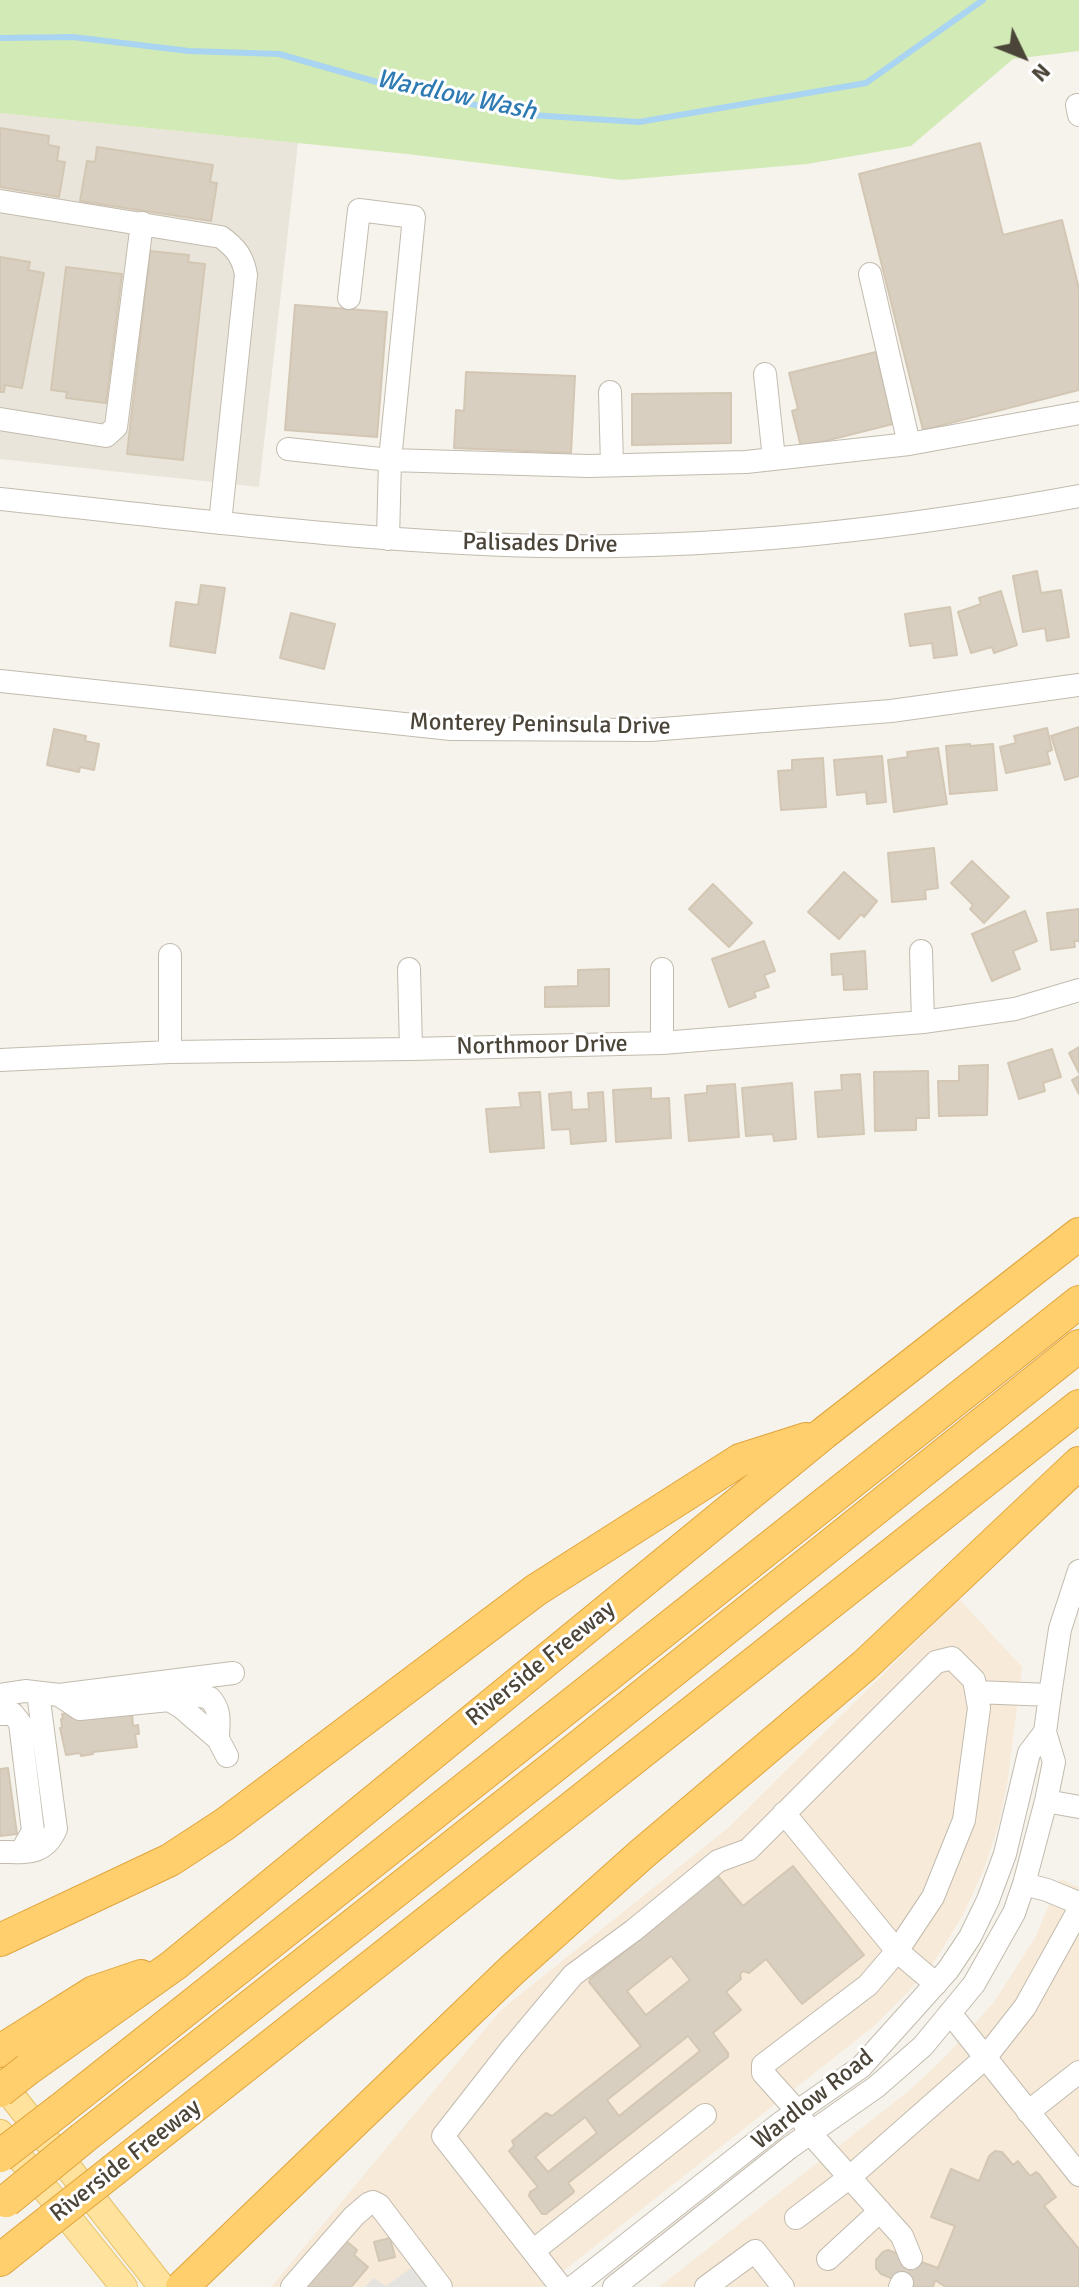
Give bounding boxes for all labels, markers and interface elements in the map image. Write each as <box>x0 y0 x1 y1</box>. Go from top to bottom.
north arrow <box>983 16 1063 96</box>
text: N <box>1026 58 1056 88</box>
water label: Wardlow Wash <box>373 64 539 128</box>
street label: Palisades Drive <box>462 528 618 560</box>
street label: Monterey Peninsula Drive <box>409 708 671 742</box>
street label: Northmoor Drive <box>456 1030 628 1062</box>
street label: Riverside Freeway <box>461 1595 621 1733</box>
street label: Wardlow Road <box>747 2044 879 2156</box>
street label: Riverside Freeway <box>45 2093 207 2229</box>

